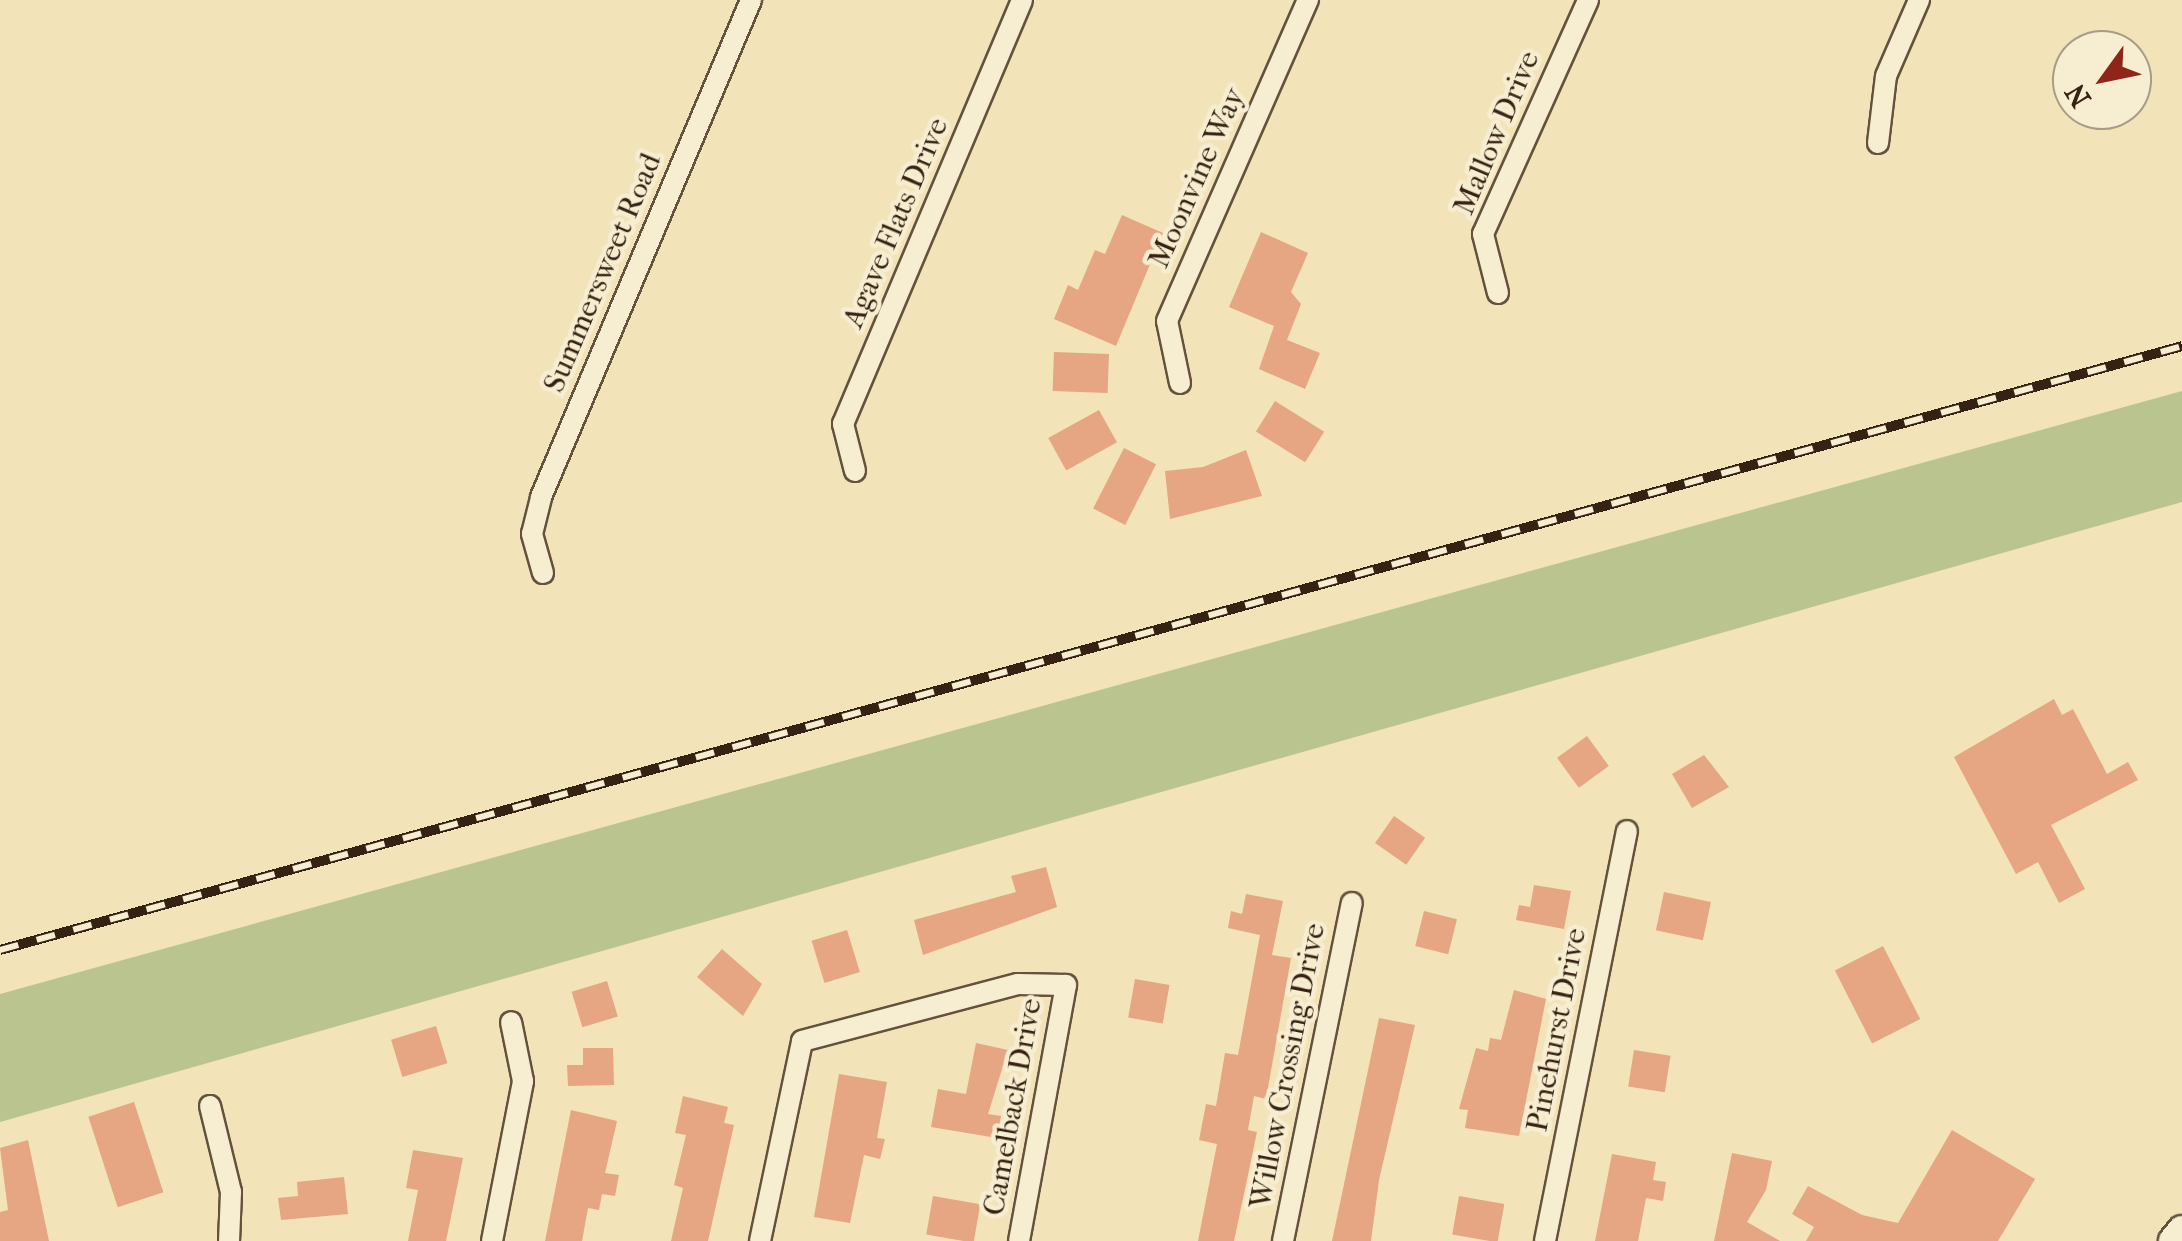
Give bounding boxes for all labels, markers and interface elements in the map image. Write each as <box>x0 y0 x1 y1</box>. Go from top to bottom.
north arrow <box>2052 30 2152 130</box>
street label: Mallow Drive <box>1446 46 1548 220</box>
text: N <box>2058 78 2098 113</box>
street label: Moonvine Way <box>1141 82 1253 274</box>
street label: Agave Flats Drive <box>836 113 956 333</box>
street label: Summersweet Road <box>536 148 670 398</box>
street label: Willow Crossing Drive <box>1243 920 1333 1212</box>
street label: Pinehurst Drive <box>1520 925 1594 1135</box>
street label: Camelback Drive <box>976 996 1050 1218</box>

